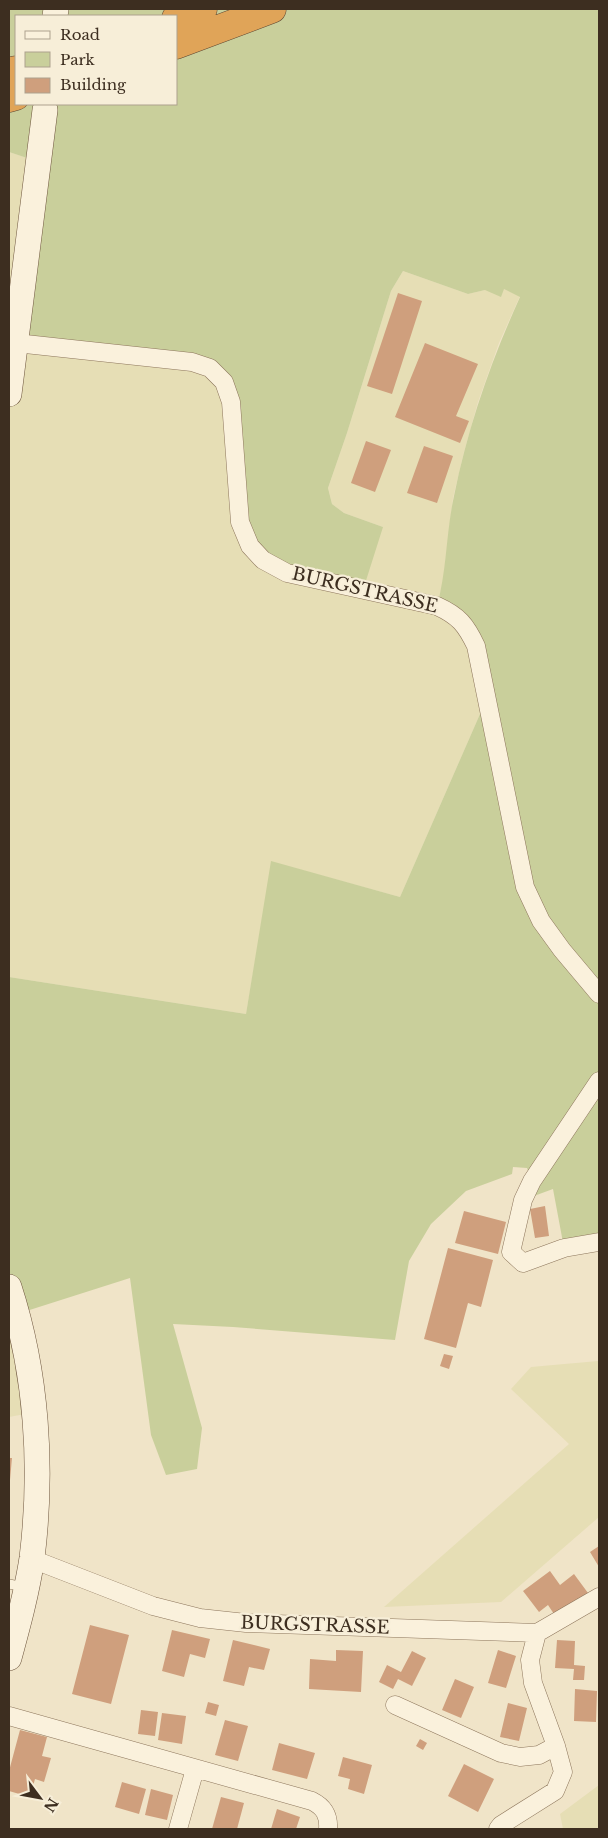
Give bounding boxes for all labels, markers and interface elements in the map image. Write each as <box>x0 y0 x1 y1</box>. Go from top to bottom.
legend <box>15 15 178 105</box>
text: Road <box>60 25 100 44</box>
text: Park <box>60 50 96 69</box>
text: Building <box>60 75 127 94</box>
street label: BURGSTRASSE <box>290 563 440 617</box>
street label: BURGSTRASSE <box>240 1611 390 1639</box>
north arrow <box>15 1773 65 1823</box>
text: N <box>40 1795 62 1815</box>

